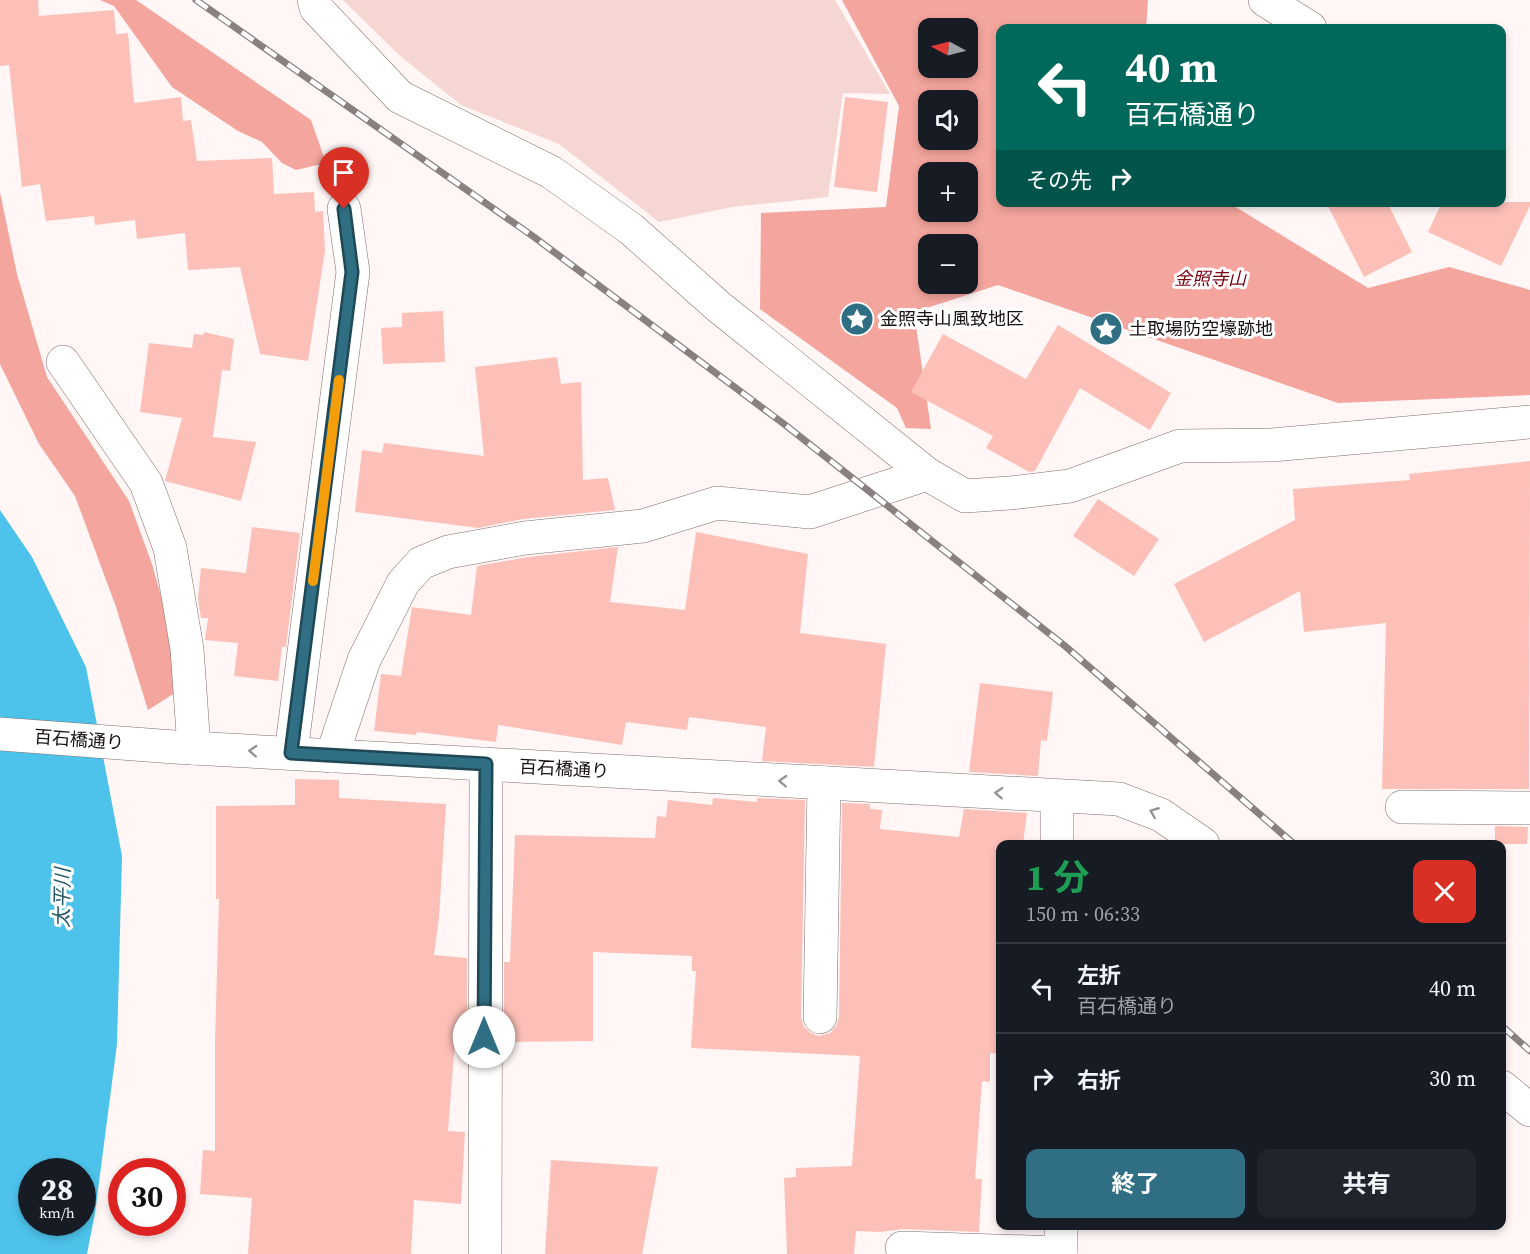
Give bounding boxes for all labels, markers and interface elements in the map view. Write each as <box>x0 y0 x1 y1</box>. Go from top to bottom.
north arrow <box>918 18 978 78</box>
map controls <box>918 18 978 294</box>
text: 40 m <box>1125 38 1218 96</box>
icon: left <box>1026 48 1104 126</box>
button: sound <box>918 90 978 150</box>
text: 百石橋通り <box>1125 96 1260 133</box>
pin <box>318 147 369 209</box>
icon: arrive <box>327 156 360 189</box>
button: + <box>918 162 978 222</box>
icon: right <box>1104 162 1137 195</box>
text: その先 <box>1026 165 1092 195</box>
button: − <box>918 234 978 294</box>
park label: 金照寺山 <box>1174 266 1247 291</box>
place icon: 金照寺山風致地区 <box>839 301 875 337</box>
place label: 金照寺山風致地区 <box>880 306 1024 331</box>
place icon: 土取場防空壕跡地 <box>1088 311 1124 347</box>
place label: 土取場防空壕跡地 <box>1129 316 1273 341</box>
street label: 百石橋通り <box>33 724 125 755</box>
one-way arrow <box>248 745 257 758</box>
street label: 百石橋通り <box>518 754 610 783</box>
one-way arrow <box>778 774 787 787</box>
one-way arrow <box>994 787 1003 800</box>
one-way arrow <box>1149 807 1160 819</box>
text: 1 分 <box>1026 853 1089 902</box>
button: close <box>1413 860 1476 923</box>
water label: 太平川 <box>47 866 77 928</box>
text: 150 m · 06:33 <box>1026 900 1140 928</box>
text: 左折 <box>1077 960 1121 990</box>
icon: left <box>1026 972 1059 1005</box>
text: 40 m <box>1429 973 1476 1003</box>
text: 百石橋通り <box>1077 992 1177 1020</box>
position arrow <box>452 1005 516 1069</box>
icon: right <box>1026 1062 1059 1095</box>
text: 30 m <box>1429 1063 1476 1093</box>
text: 右折 <box>1077 1065 1121 1095</box>
button: 終了 <box>1026 1149 1245 1218</box>
button: 共有 <box>1257 1149 1476 1218</box>
speed limit sign: 30 <box>108 1158 186 1236</box>
text: 28 <box>41 1169 73 1210</box>
text: km/h <box>39 1202 75 1223</box>

